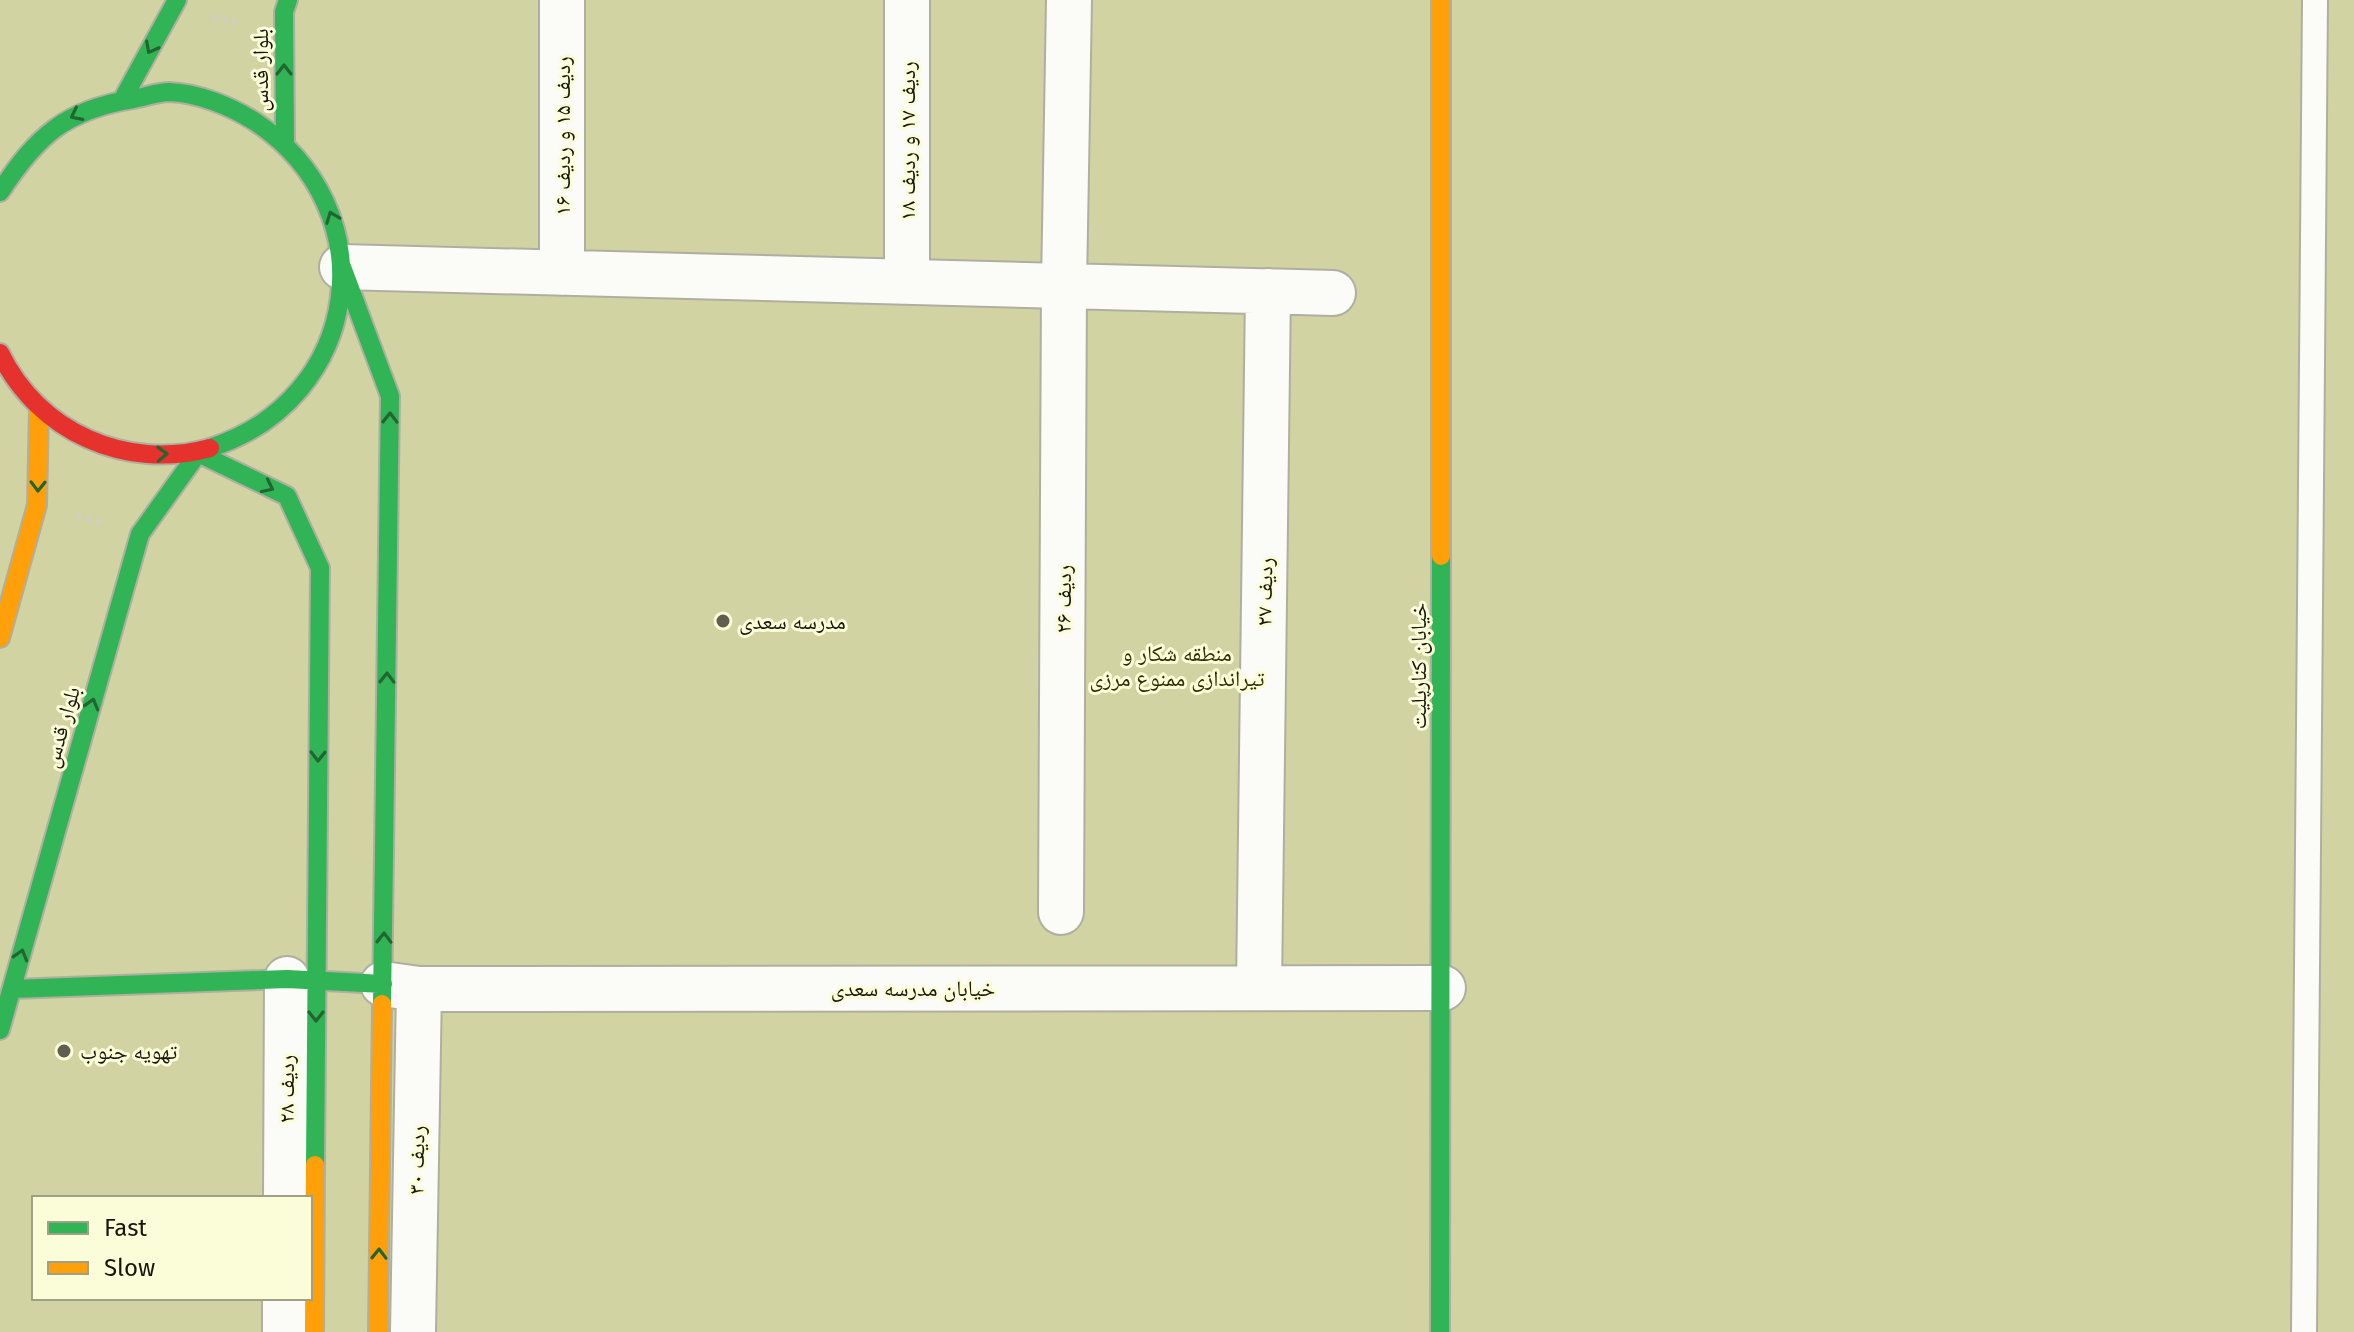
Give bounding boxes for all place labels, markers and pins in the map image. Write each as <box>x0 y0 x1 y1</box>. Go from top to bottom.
place label: مدرسه سعدی <box>739 608 846 635</box>
marker: مدرسه سعدی <box>714 612 732 630</box>
place label: تهویه جنوب <box>80 1038 178 1065</box>
marker: تهویه جنوب <box>55 1042 73 1060</box>

